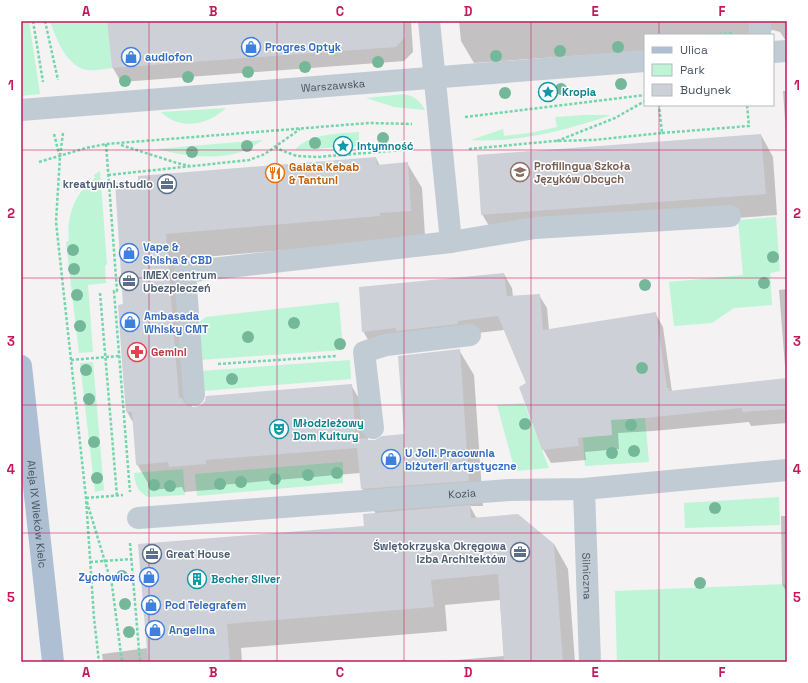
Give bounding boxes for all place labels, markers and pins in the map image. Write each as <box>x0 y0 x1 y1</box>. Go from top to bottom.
shop icon: Progres Optyk <box>240 36 262 58</box>
place label: Progres Optyk <box>265 40 342 54</box>
shop icon: audiofon <box>120 46 142 68</box>
place label: audiofon <box>145 50 193 64</box>
place icon: Kropla <box>537 81 559 103</box>
place label: Kropla <box>562 85 597 99</box>
place icon: Intymność <box>332 135 354 157</box>
place label: Intymność <box>357 139 414 153</box>
place label: Profilingua Szkoła Języków Obcych <box>534 159 631 186</box>
place label: Galata Kebab & Tantuni <box>289 160 359 187</box>
school or university icon: Profilingua Szkoła Języków Obcych <box>509 161 531 183</box>
restaurant icon: Galata Kebab & Tantuni <box>264 162 286 184</box>
office icon: kreatywni.studio <box>156 173 178 195</box>
place label: kreatywni.studio <box>63 177 153 191</box>
place label: Vape & Shisha & CBD <box>143 240 212 267</box>
shop icon: Vape & Shisha & CBD <box>118 242 140 264</box>
place label: IMEX centrum Ubezpieczeń <box>143 268 217 295</box>
office icon: IMEX centrum Ubezpieczeń <box>118 270 140 292</box>
place label: Ambasada Whisky CMT <box>144 309 209 336</box>
shop icon: Ambasada Whisky CMT <box>119 311 141 333</box>
pharmacy icon: Gemini <box>126 341 148 363</box>
place label: Gemini <box>151 345 187 359</box>
place label: Młodzieżowy Dom Kultury <box>293 416 364 443</box>
theatre icon: Młodzieżowy Dom Kultury <box>268 418 290 440</box>
place label: U Joli. Pracownia biżuterii artystyczne <box>405 446 517 473</box>
shop icon: U Joli. Pracownia biżuterii artystyczne <box>380 448 402 470</box>
place label: Świętokrzyska Okręgowa Izba Architektów <box>373 539 507 566</box>
office icon: Świętokrzyska Okręgowa Izba Architektów <box>509 541 531 563</box>
office icon: Great House <box>141 543 163 565</box>
place label: Great House <box>166 547 230 561</box>
shop icon: Zychowicz <box>138 566 160 588</box>
building icon: Becher Silver <box>186 568 208 590</box>
place label: Zychowicz <box>78 570 135 584</box>
place label: Becher Silver <box>211 572 281 586</box>
shop icon: Pod Telegrafem <box>140 594 162 616</box>
place label: Pod Telegrafem <box>165 598 246 612</box>
shop icon: Angelina <box>144 619 166 641</box>
place label: Angelina <box>169 623 216 637</box>

